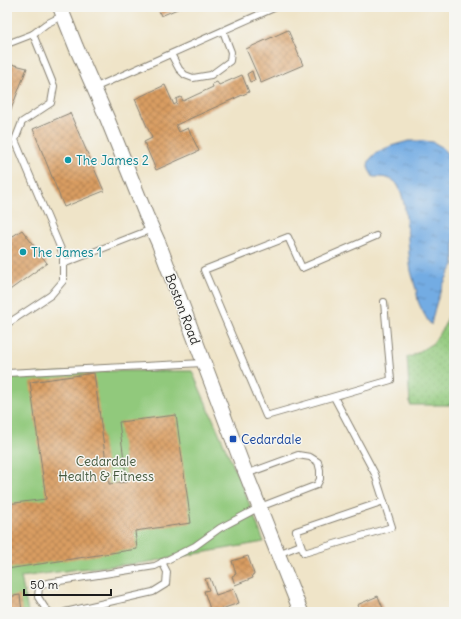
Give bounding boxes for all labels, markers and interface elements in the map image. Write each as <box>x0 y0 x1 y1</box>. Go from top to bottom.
place label: The James 2 <box>76 152 149 169</box>
marker: The James 2 <box>63 155 73 165</box>
place label: The James 1 <box>31 244 102 261</box>
marker: The James 1 <box>18 247 28 257</box>
street label: Boston Road <box>161 271 204 347</box>
place label: Cedardale <box>241 431 301 448</box>
marker: Cedardale <box>228 434 238 444</box>
park label: Cedardale Health & Fitness <box>58 453 154 485</box>
scale bar <box>24 571 111 597</box>
text: 50 m <box>30 577 59 592</box>

